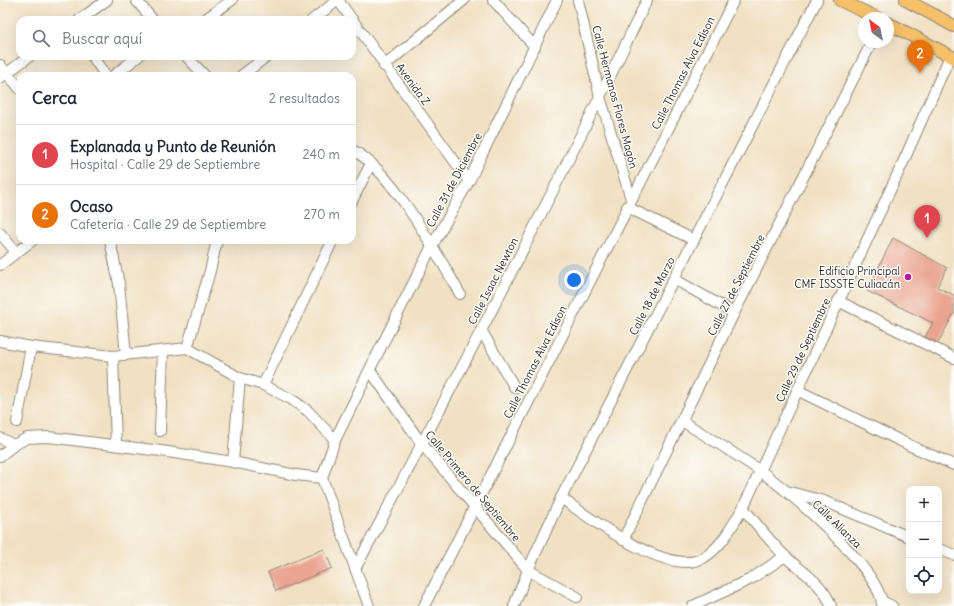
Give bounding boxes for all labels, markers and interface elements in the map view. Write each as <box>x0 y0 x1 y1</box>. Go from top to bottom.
north arrow <box>858 12 894 48</box>
street label: Calle Thomas Alva Edison <box>648 14 718 132</box>
search box <box>16 16 356 60</box>
street label: Calle Hermanos Flores Magón <box>589 24 641 170</box>
icon: search <box>30 27 52 49</box>
text: Buscar aquí <box>62 29 142 48</box>
pin: 2 <box>907 40 933 73</box>
street label: Avenida Z <box>393 60 433 108</box>
text: Cerca <box>32 87 77 109</box>
text: 2 resultados <box>269 90 340 107</box>
street label: Calle 31 de Diciembre <box>423 130 485 230</box>
text: Explanada y Punto de Reunión <box>70 137 276 156</box>
text: 1 <box>42 146 48 163</box>
text: 240 m <box>303 146 340 163</box>
text: Hospital · Calle 29 de Septiembre <box>70 156 260 173</box>
text: Ocaso <box>70 197 113 216</box>
pin: 1 <box>914 205 940 238</box>
text: 2 <box>41 206 49 223</box>
text: 270 m <box>303 206 340 223</box>
text: Cafetería · Calle 29 de Septiembre <box>70 216 266 233</box>
street label: Calle 27 de Septiembre <box>704 232 768 338</box>
street label: Calle Isaac Newton <box>465 235 521 327</box>
street label: Calle 18 de Marzo <box>626 254 678 338</box>
place label: Edificio Principal CMF ISSSTE Culiacán <box>794 264 900 291</box>
your location <box>564 270 584 290</box>
marker: Edificio Principal CMF ISSSTE Culiacán <box>903 272 913 282</box>
street label: Calle 29 de Septiembre <box>773 296 833 404</box>
street label: Calle Thomas Alva Edison <box>500 303 570 421</box>
street label: Calle Primero de Septiembre <box>423 428 524 544</box>
map controls <box>906 486 942 594</box>
button: + <box>906 486 942 522</box>
street label: Calle Alianza <box>809 497 865 551</box>
button: − <box>906 522 942 558</box>
button: locate <box>906 558 942 594</box>

